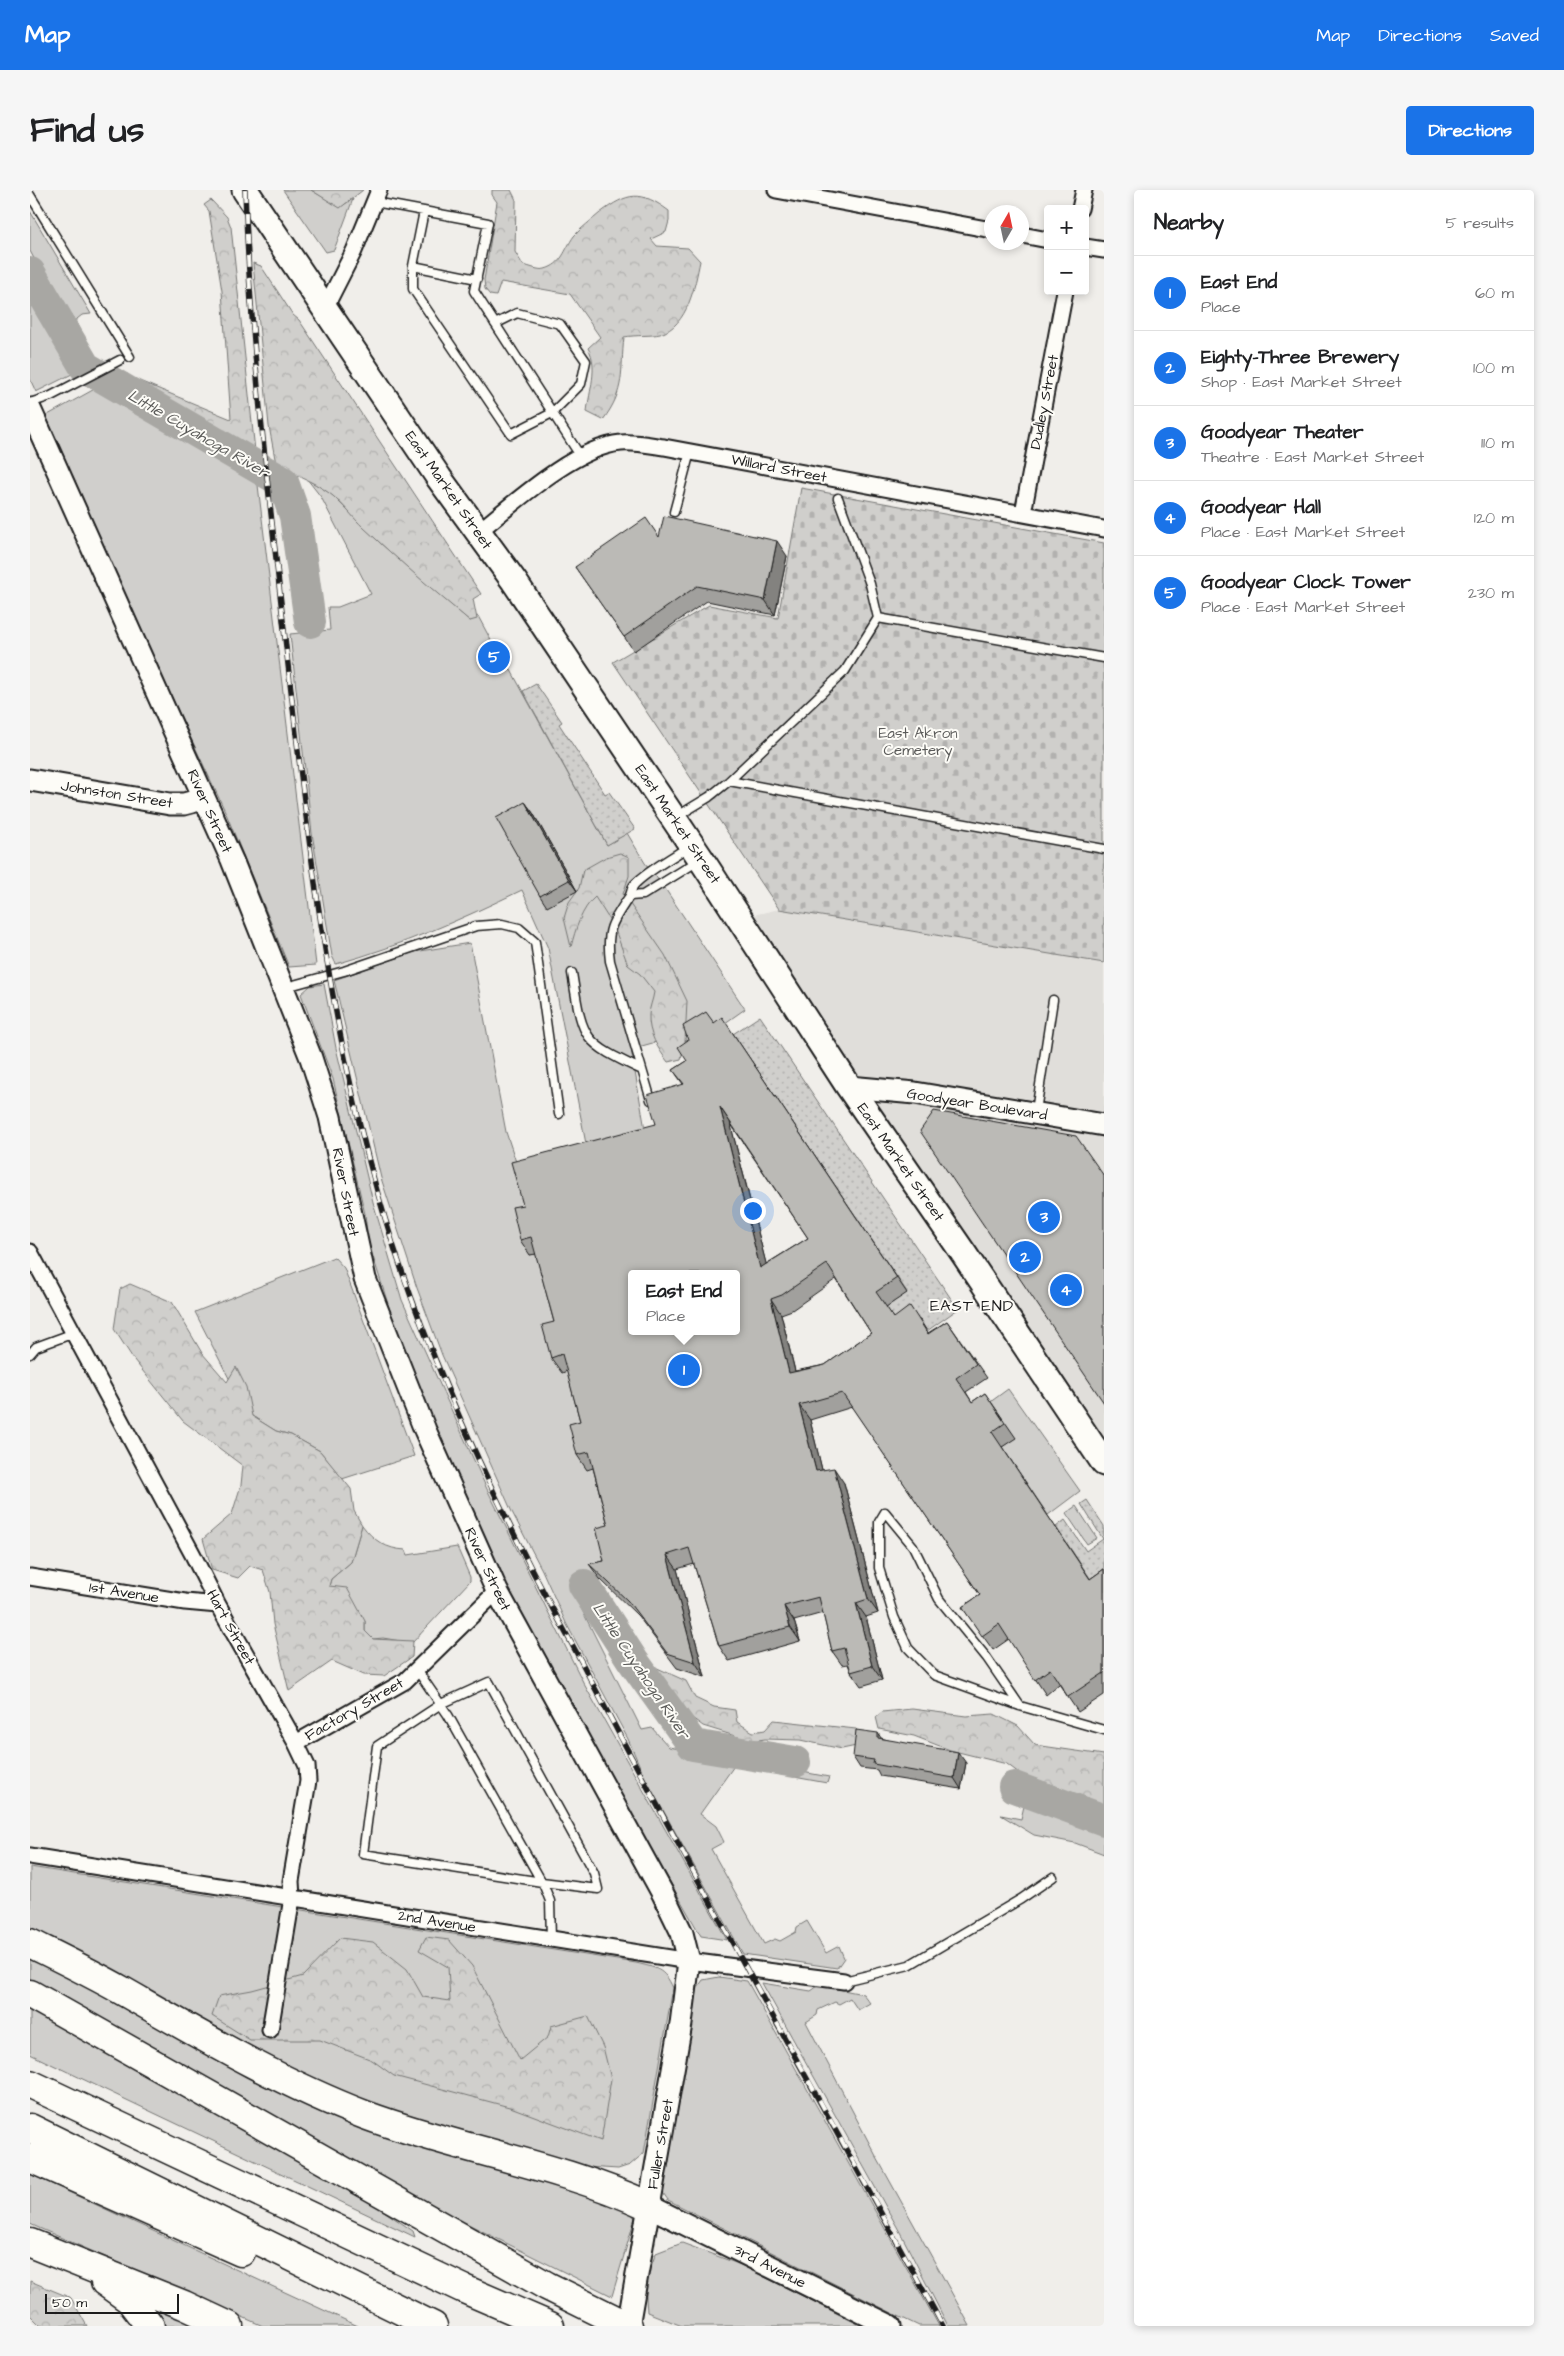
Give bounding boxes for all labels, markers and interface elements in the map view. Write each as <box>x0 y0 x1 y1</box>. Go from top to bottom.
text: Map <box>25 18 70 52</box>
text: Map <box>1316 23 1350 48</box>
text: Directions <box>1378 23 1462 48</box>
text: Saved <box>1490 23 1539 48</box>
text: Find us <box>30 106 144 155</box>
button: Directions <box>1406 106 1534 155</box>
north arrow <box>984 205 1029 250</box>
map controls <box>1044 205 1089 295</box>
button: + <box>1044 205 1089 250</box>
text: Nearby <box>1154 208 1224 237</box>
text: 5 results <box>1446 212 1514 234</box>
button: − <box>1044 250 1089 295</box>
text: East End <box>1201 269 1277 296</box>
text: 1 <box>1169 282 1171 304</box>
text: 60 m <box>1475 282 1514 304</box>
text: Place <box>1201 296 1241 318</box>
text: Eighty-Three Brewery <box>1201 344 1399 371</box>
street label: Dudley Street <box>1025 353 1065 451</box>
text: 2 <box>1165 357 1175 379</box>
text: 100 m <box>1473 357 1514 379</box>
text: Shop · East Market Street <box>1201 371 1402 393</box>
water label: Little Cuyahoga River <box>123 384 275 485</box>
text: Goodyear Theater <box>1201 419 1363 446</box>
street label: East Market Street <box>400 427 497 554</box>
text: 3 <box>1166 432 1174 454</box>
text: 110 m <box>1481 432 1514 454</box>
text: Theatre · East Market Street <box>1201 446 1424 468</box>
street label: Willard Street <box>729 449 829 488</box>
text: Goodyear Hall <box>1201 494 1321 521</box>
text: 4 <box>1165 507 1175 529</box>
text: 120 m <box>1474 507 1514 529</box>
text: Place · East Market Street <box>1201 521 1405 543</box>
text: Goodyear Clock Tower <box>1201 569 1411 596</box>
text: 5 <box>1164 582 1176 604</box>
text: 230 m <box>1468 582 1514 604</box>
text: Place · East Market Street <box>1201 596 1405 618</box>
pin: 5 <box>478 638 510 676</box>
park label: East Akron Cemetery <box>878 723 958 762</box>
street label: East Market Street <box>630 760 725 888</box>
street label: River Street <box>182 766 237 856</box>
street label: Johnston Street <box>59 775 174 814</box>
street label: Goodyear Boulevard <box>905 1083 1049 1127</box>
street label: East Market Street <box>852 1099 949 1226</box>
street label: River Street <box>327 1146 364 1238</box>
your location <box>740 1198 766 1224</box>
pin: 3 <box>1028 1198 1060 1236</box>
pin: 2 <box>1009 1238 1041 1276</box>
popup <box>628 1270 740 1335</box>
pin: 4 <box>1050 1271 1082 1309</box>
text: East End <box>646 1278 722 1305</box>
district label: EAST END <box>930 1295 1014 1317</box>
text: Place <box>646 1305 686 1327</box>
pin: 1 <box>668 1351 700 1389</box>
street label: River Street <box>459 1524 516 1614</box>
street label: 1st Avenue <box>88 1577 160 1608</box>
street label: Hart Street <box>201 1586 260 1669</box>
water label: Little Cuyahoga River <box>587 1598 696 1745</box>
street label: Factory Street <box>301 1673 408 1747</box>
street label: 2nd Avenue <box>397 1905 477 1938</box>
street label: Fuller Street <box>642 2097 679 2191</box>
street label: 3rd Avenue <box>730 2239 809 2294</box>
scale bar <box>45 2291 179 2314</box>
text: 50 m <box>52 2293 87 2313</box>

